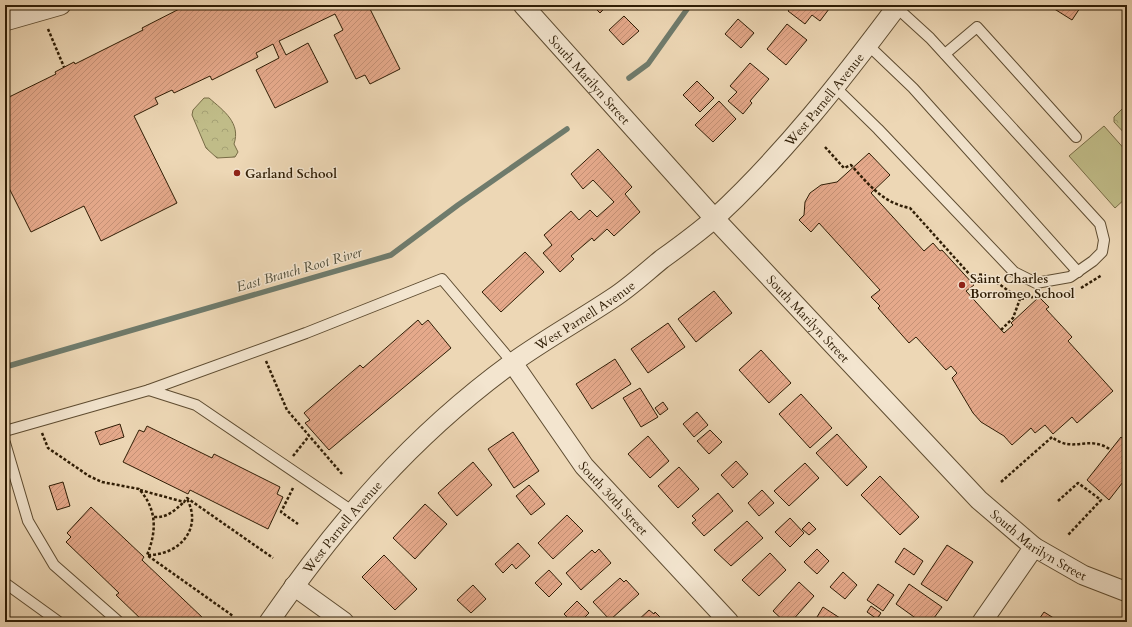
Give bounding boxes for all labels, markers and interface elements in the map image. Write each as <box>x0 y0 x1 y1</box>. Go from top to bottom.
street label: South Marilyn Street <box>544 32 634 129</box>
street label: West Parnell Avenue <box>780 49 869 151</box>
place label: Garland School <box>245 165 337 183</box>
marker: Garland School <box>232 168 242 178</box>
water label: East Branch Root River <box>234 242 365 297</box>
place label: Saint Charles Borromeo School <box>970 270 1075 303</box>
street label: South Marilyn Street <box>762 271 853 367</box>
street label: West Parnell Avenue <box>531 277 639 356</box>
marker: Saint Charles Borromeo School <box>957 280 967 290</box>
street label: South 30th Street <box>574 458 652 539</box>
street label: West Parnell Avenue <box>298 477 386 578</box>
street label: South Marilyn Street <box>986 506 1089 585</box>

